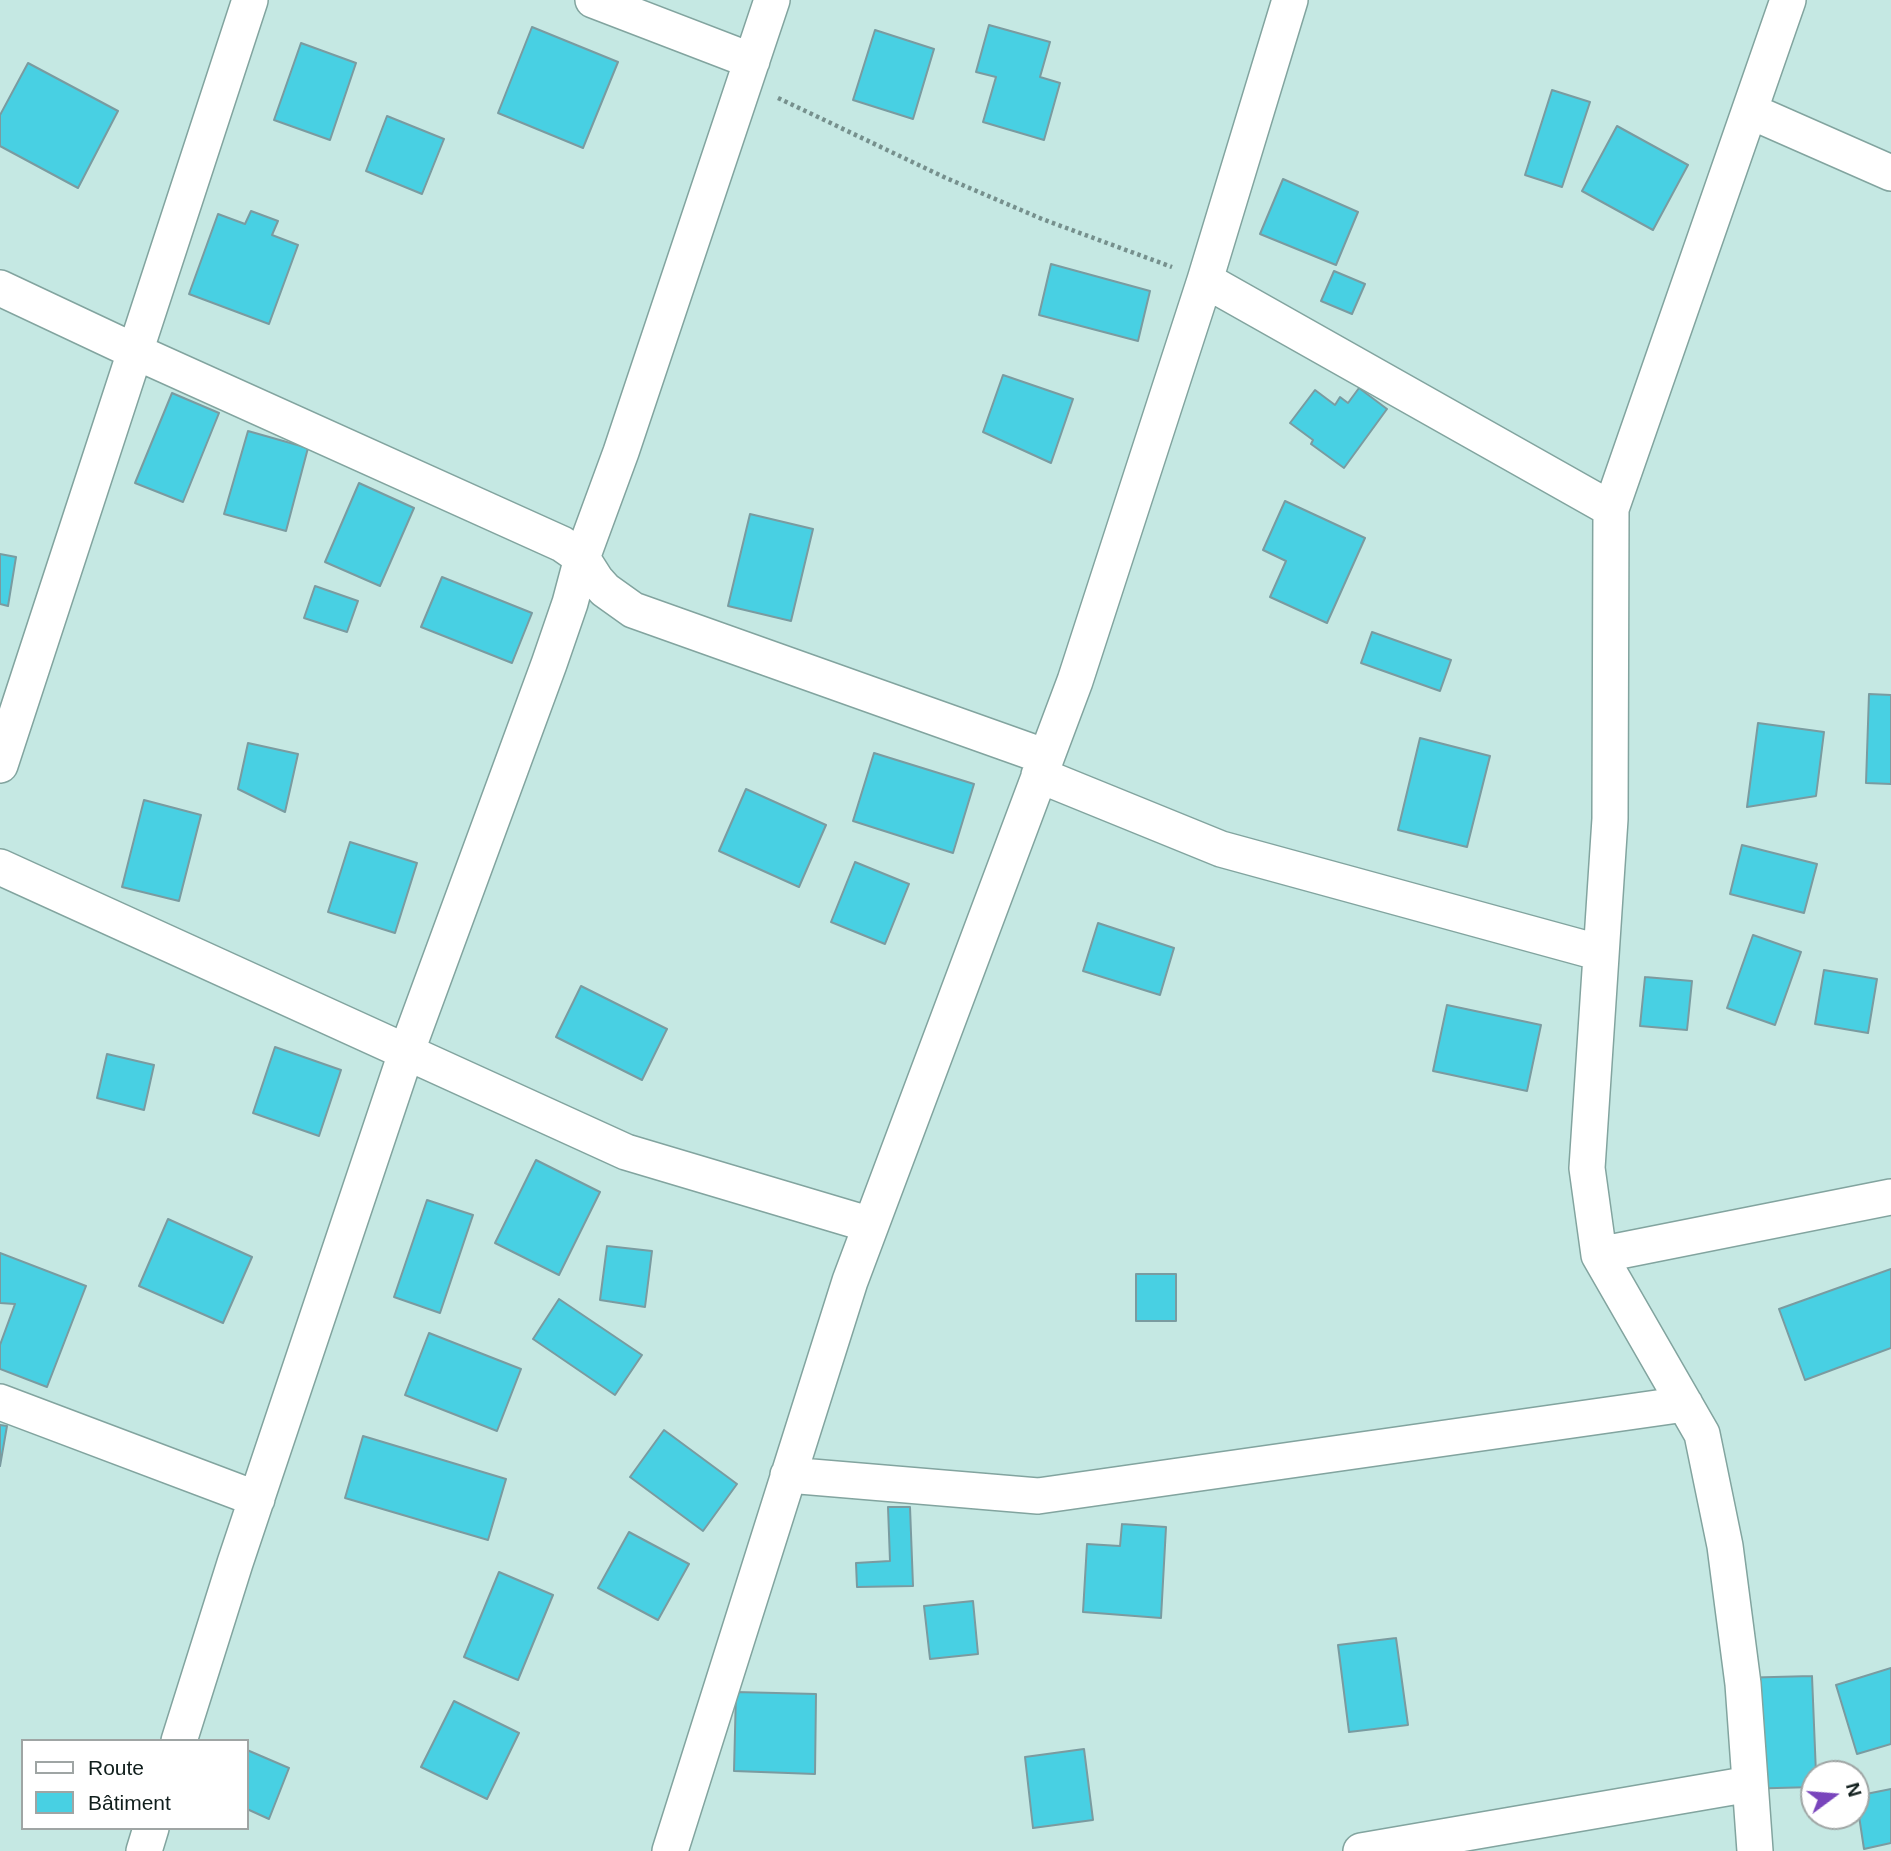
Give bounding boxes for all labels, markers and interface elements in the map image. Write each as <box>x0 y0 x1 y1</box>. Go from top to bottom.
legend <box>21 1739 248 1830</box>
text: Route <box>88 1756 144 1779</box>
north arrow <box>1800 1760 1870 1830</box>
text: N <box>1842 1780 1866 1799</box>
text: Bâtiment <box>88 1791 171 1814</box>

